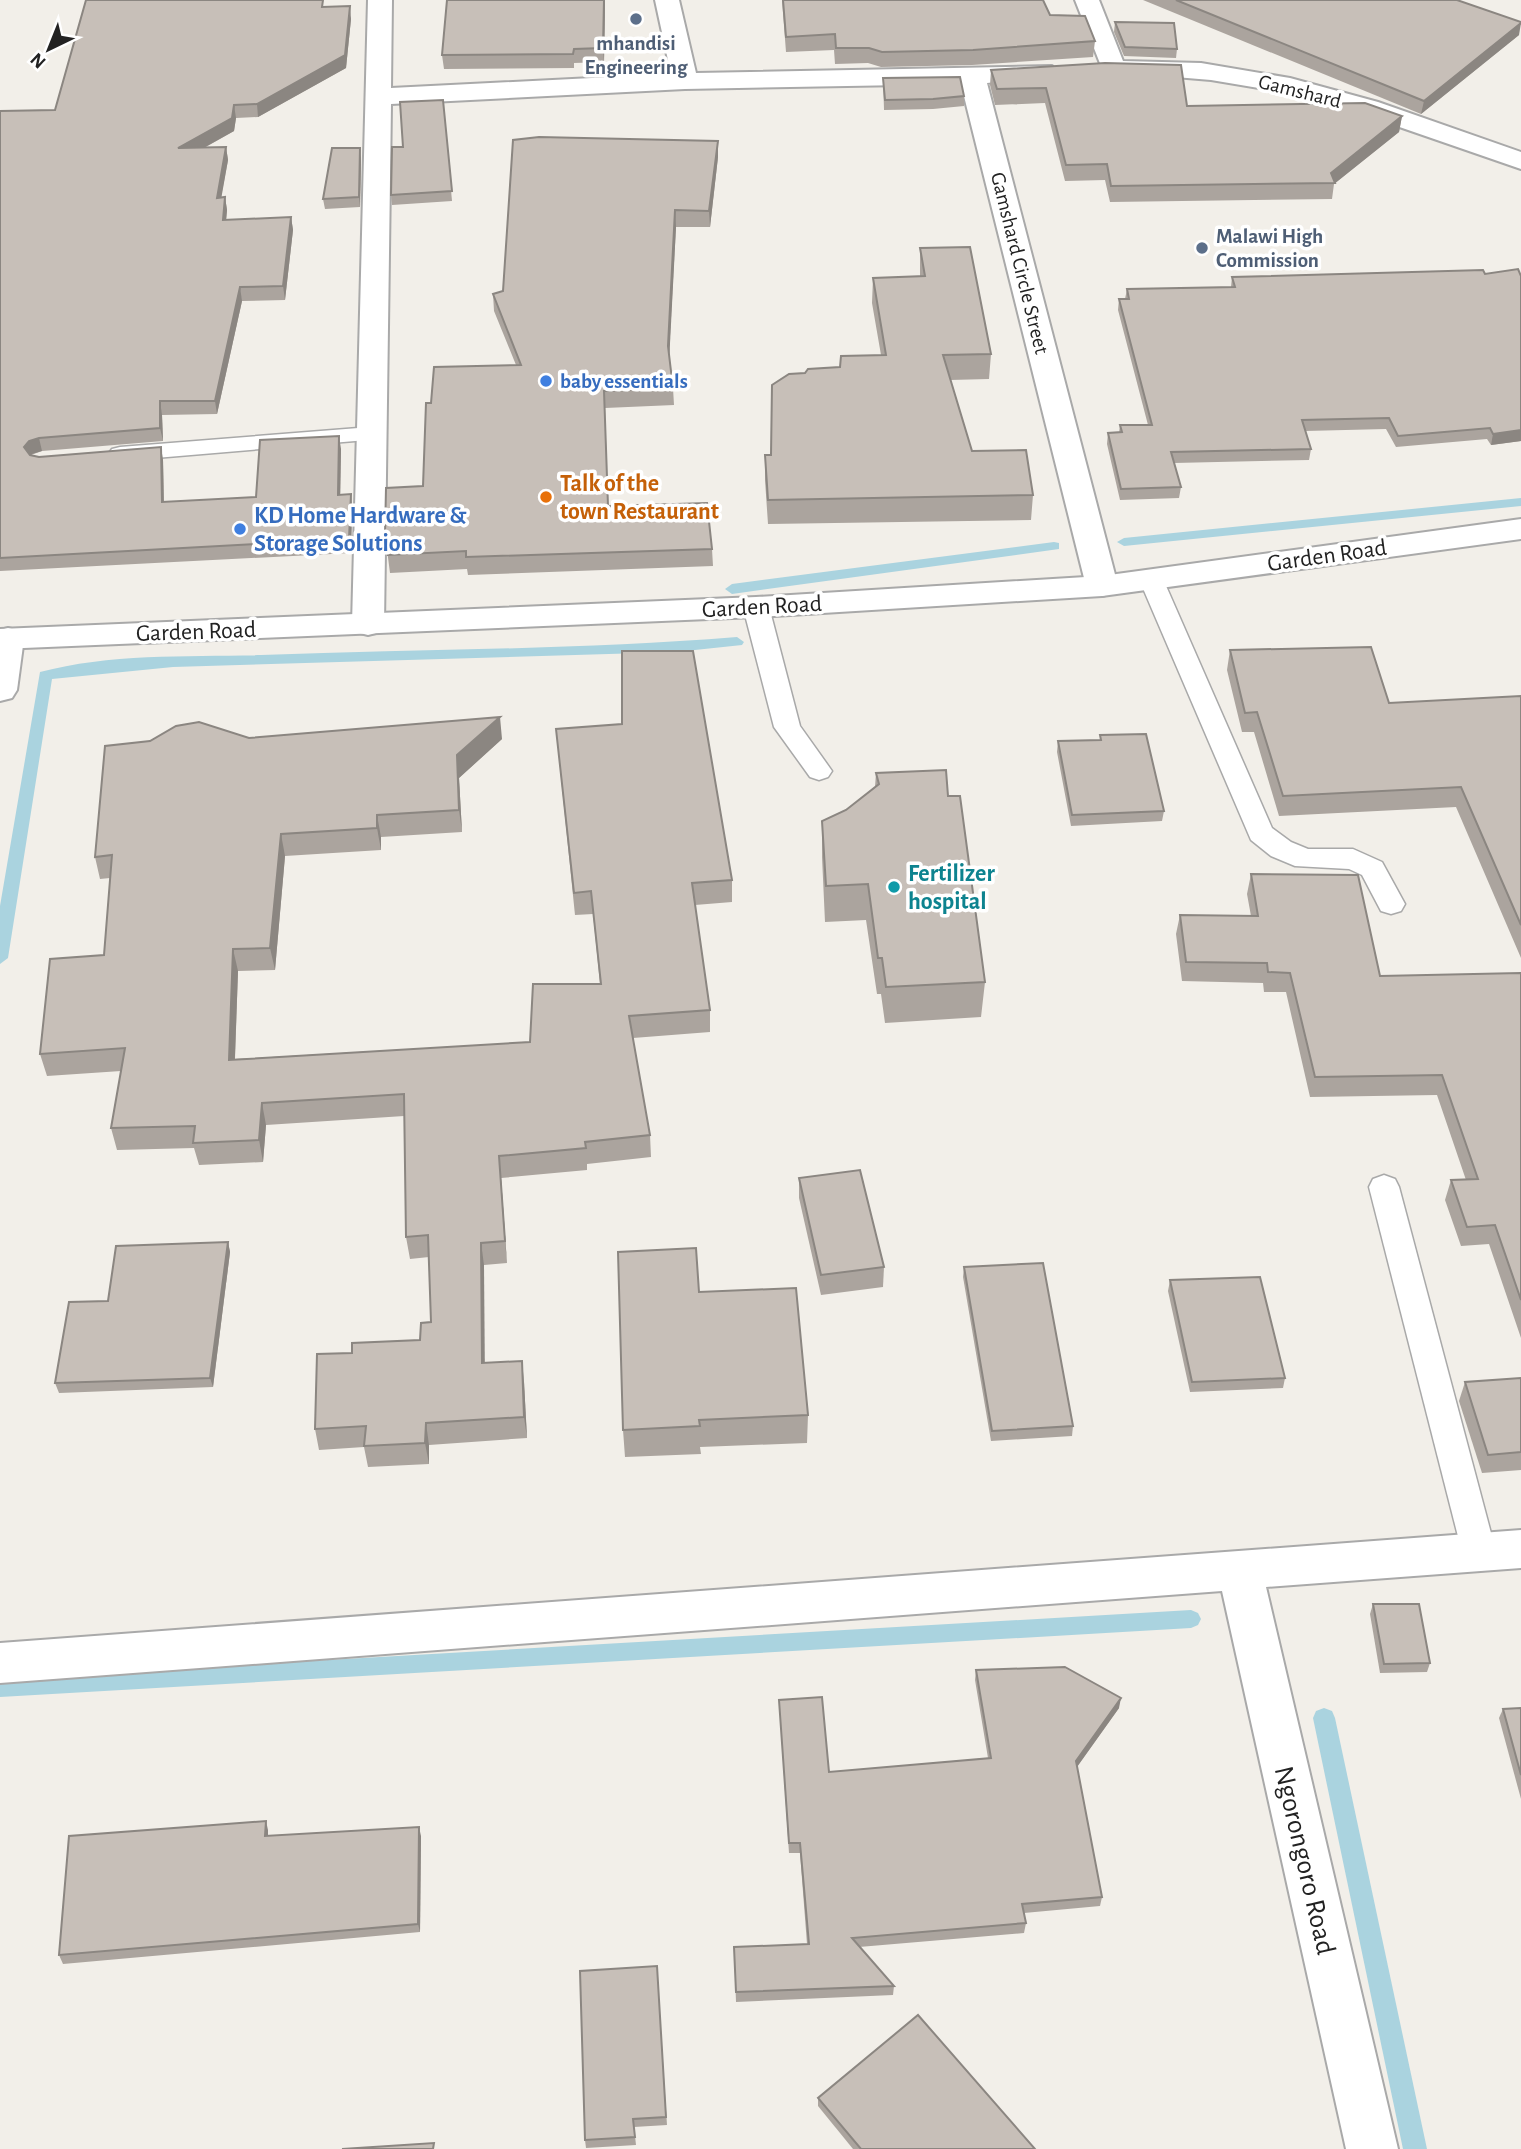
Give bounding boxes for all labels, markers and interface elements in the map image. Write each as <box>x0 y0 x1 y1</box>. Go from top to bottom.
marker: mhandisi Engineering <box>628 11 644 27</box>
north arrow <box>14 14 84 84</box>
place label: mhandisi Engineering <box>585 33 688 78</box>
text: N <box>27 49 50 72</box>
street label: Gamshard <box>1256 71 1344 112</box>
street label: Gamshard Circle Street <box>987 170 1052 356</box>
place label: Malawi High Commission <box>1216 226 1323 271</box>
marker: Malawi High Commission <box>1194 240 1210 256</box>
place label: baby essentials <box>560 371 688 392</box>
marker: baby essentials <box>538 373 554 389</box>
place label: Talk of the town Restaurant <box>560 472 719 524</box>
marker: Talk of the town Restaurant <box>538 489 554 505</box>
place label: KD Home Hardware & Storage Solutions <box>254 504 467 556</box>
marker: KD Home Hardware & Storage Solutions <box>232 521 248 537</box>
street label: Garden Road <box>1266 536 1388 576</box>
street label: Garden Road <box>701 592 823 622</box>
street label: Garden Road <box>135 618 257 646</box>
place label: Fertilizer hospital <box>908 862 995 914</box>
marker: Fertilizer hospital <box>886 879 902 895</box>
street label: Ngorongoro Road <box>1269 1763 1339 1957</box>

